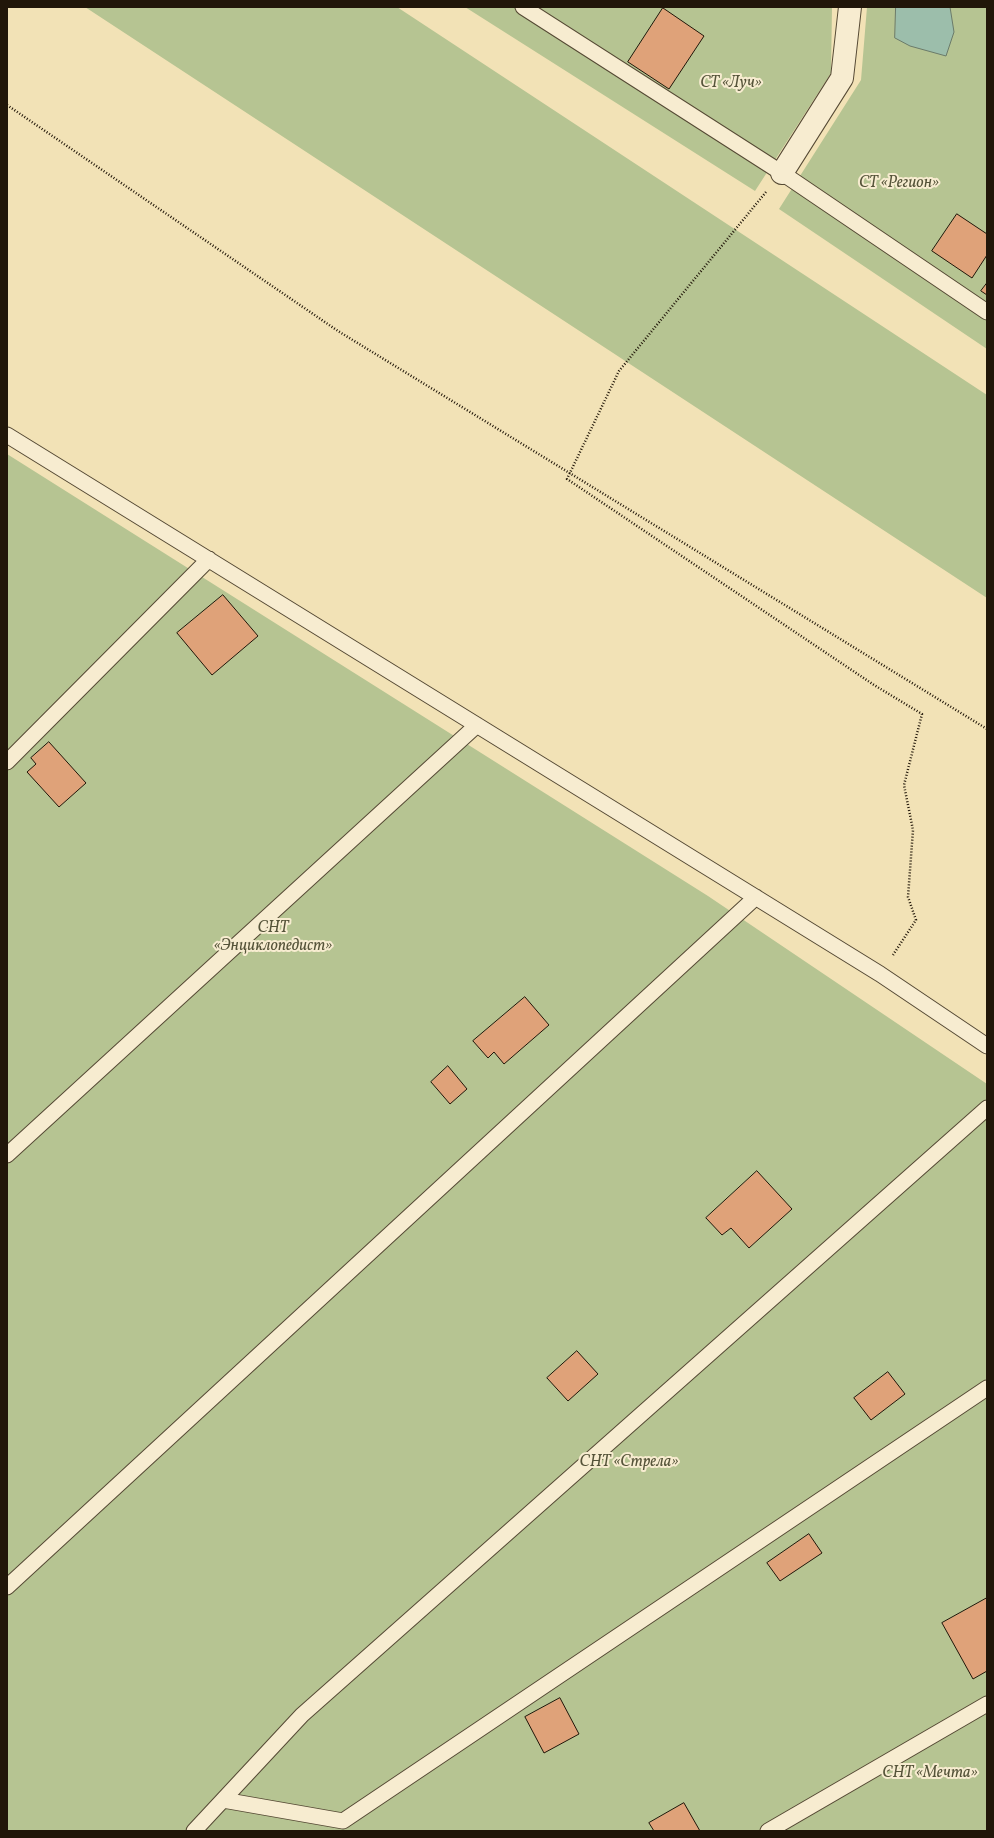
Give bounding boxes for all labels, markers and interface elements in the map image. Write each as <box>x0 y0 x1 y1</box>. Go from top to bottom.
park label: СТ «Луч» <box>700 74 762 94</box>
park label: СТ «Регион» <box>859 174 939 194</box>
park label: СНТ «Энциклопедист» <box>214 919 332 957</box>
park label: СНТ «Стрела» <box>580 1453 678 1473</box>
park label: СНТ «Мечта» <box>882 1764 978 1784</box>

